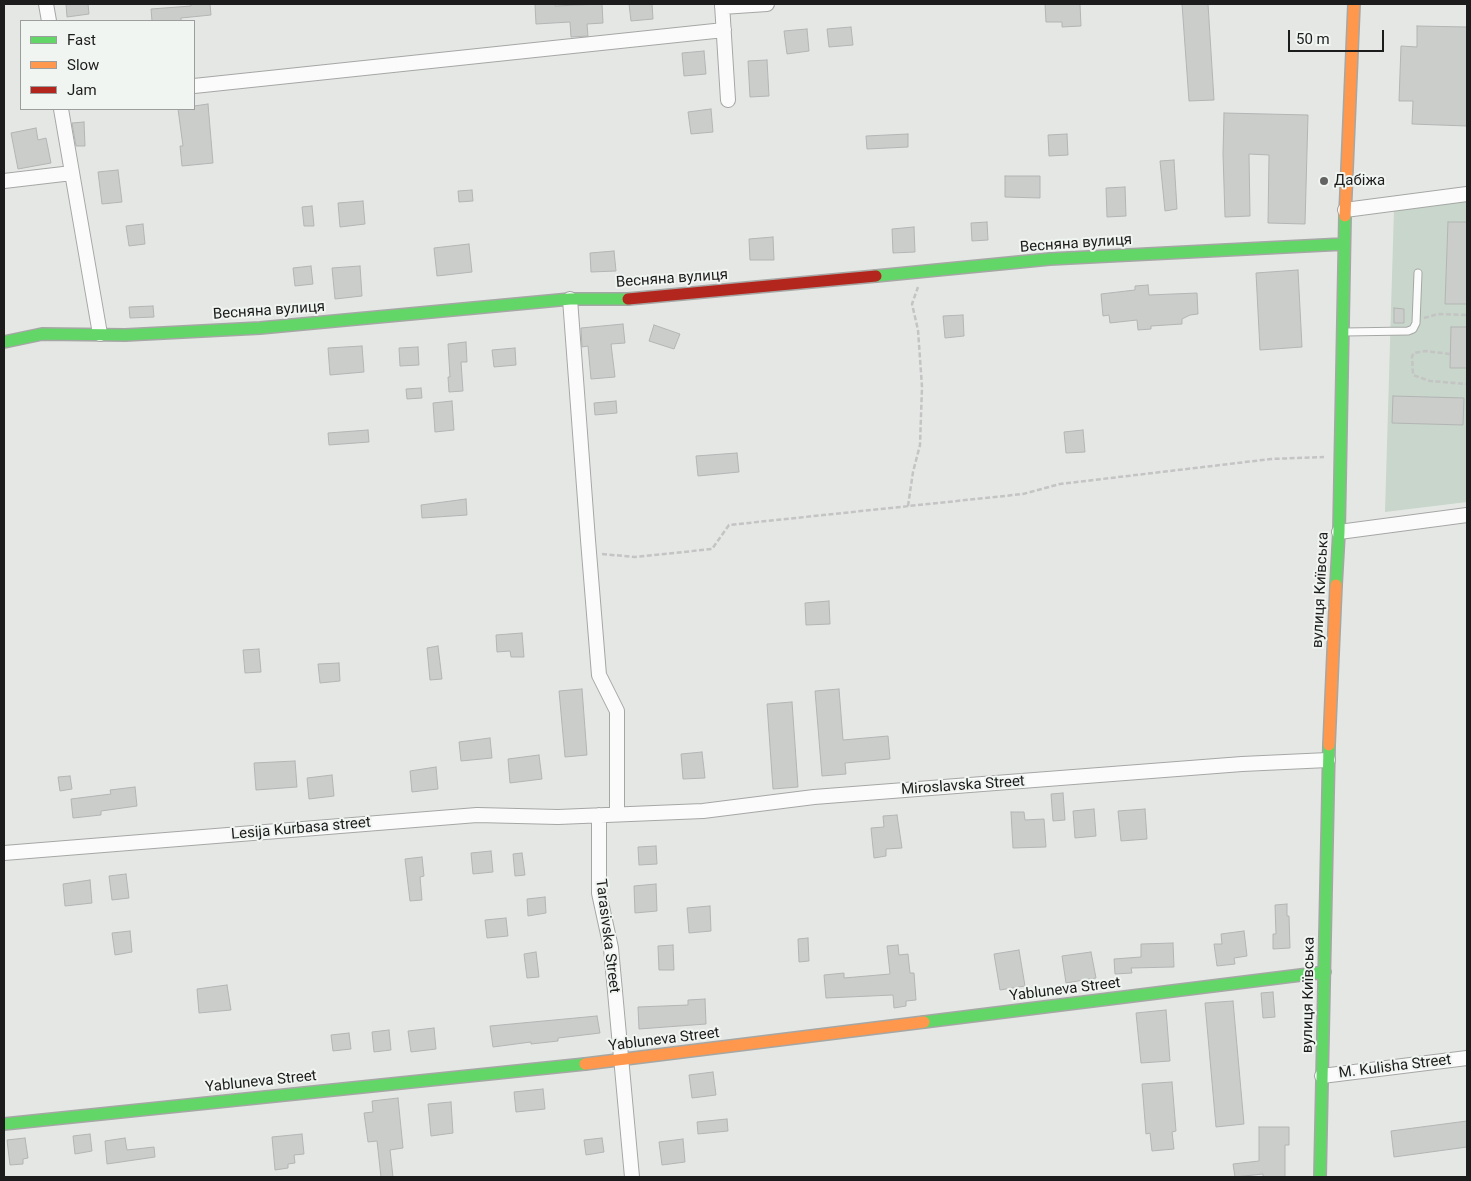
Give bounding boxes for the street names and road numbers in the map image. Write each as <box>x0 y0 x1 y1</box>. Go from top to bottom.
street label: Весняна вулиця <box>1019 231 1133 257</box>
street label: Весняна вулиця <box>615 266 729 292</box>
street label: Весняна вулиця <box>212 298 326 324</box>
street label: вулиця Київська <box>1309 531 1333 649</box>
street label: Miroslavska Street <box>901 773 1025 799</box>
street label: Lesija Kurbasa street <box>230 814 372 844</box>
street label: Tarasivska Street <box>591 878 623 994</box>
street label: вулиця Київська <box>1299 937 1319 1053</box>
street label: Yabluneva Street <box>1008 974 1122 1006</box>
street label: Yabluneva Street <box>607 1024 721 1056</box>
street label: M. Kulisha Street <box>1338 1051 1452 1083</box>
street label: Yabluneva Street <box>205 1067 317 1097</box>

